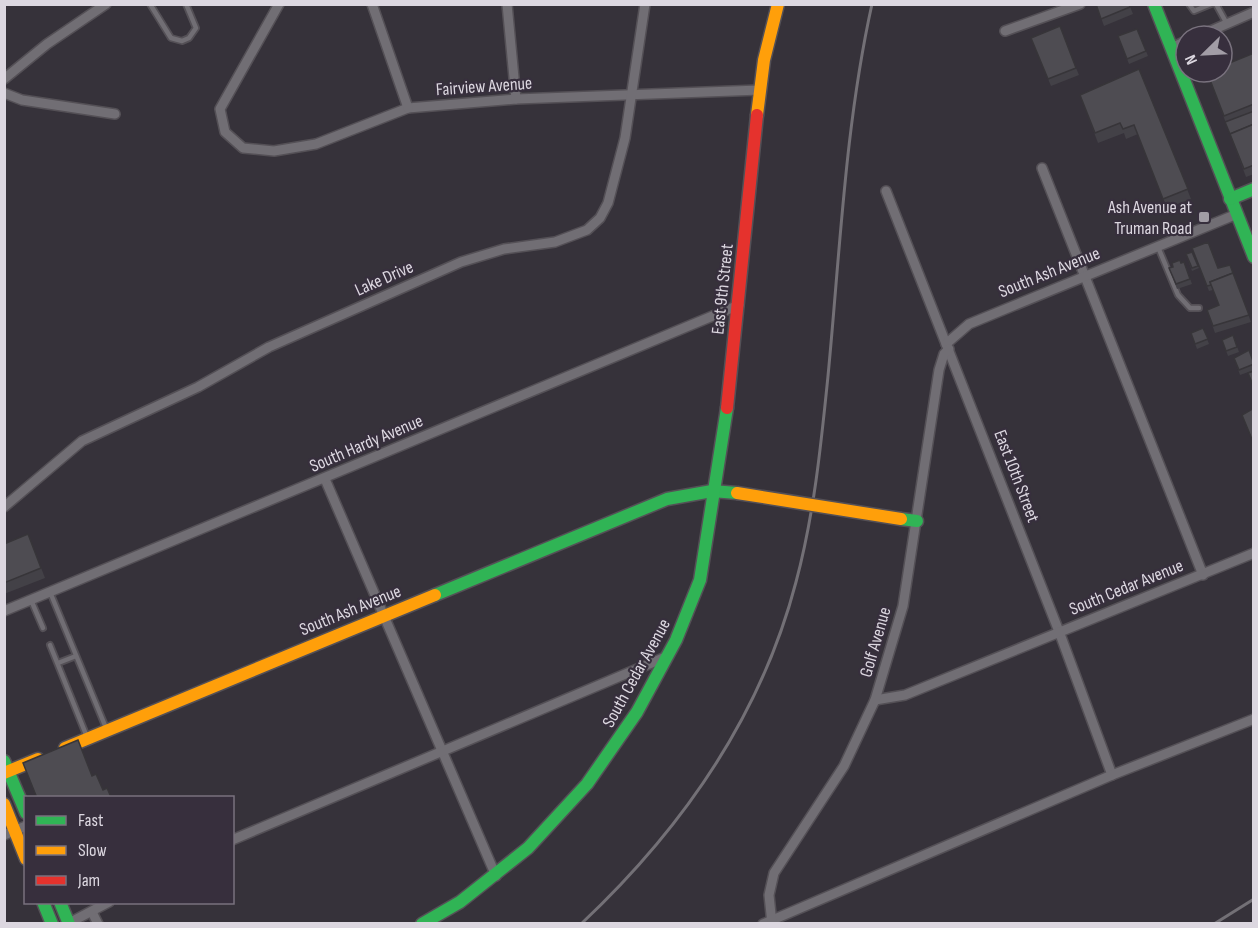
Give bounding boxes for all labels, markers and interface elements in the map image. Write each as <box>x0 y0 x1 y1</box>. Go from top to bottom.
north arrow <box>1174 24 1234 84</box>
text: N <box>1181 52 1202 67</box>
street label: Fairview Avenue <box>435 73 533 100</box>
place label: Ash Avenue at Truman Road <box>1107 197 1193 239</box>
marker: Ash Avenue at Truman Road <box>1197 210 1211 224</box>
street label: East 9th Street <box>707 242 738 335</box>
street label: South Ash Avenue <box>995 243 1103 302</box>
street label: Lake Drive <box>352 256 417 301</box>
street label: South Hardy Avenue <box>306 410 426 477</box>
street label: East 10th Street <box>989 427 1044 526</box>
street label: South Cedar Avenue <box>1066 555 1186 620</box>
street label: South Ash Avenue <box>296 581 404 640</box>
street label: Golf Avenue <box>855 605 895 680</box>
street label: South Cedar Avenue <box>598 615 675 731</box>
legend <box>24 796 234 904</box>
text: Fast <box>78 810 104 831</box>
text: Slow <box>78 840 107 861</box>
text: Jam <box>77 870 100 891</box>

